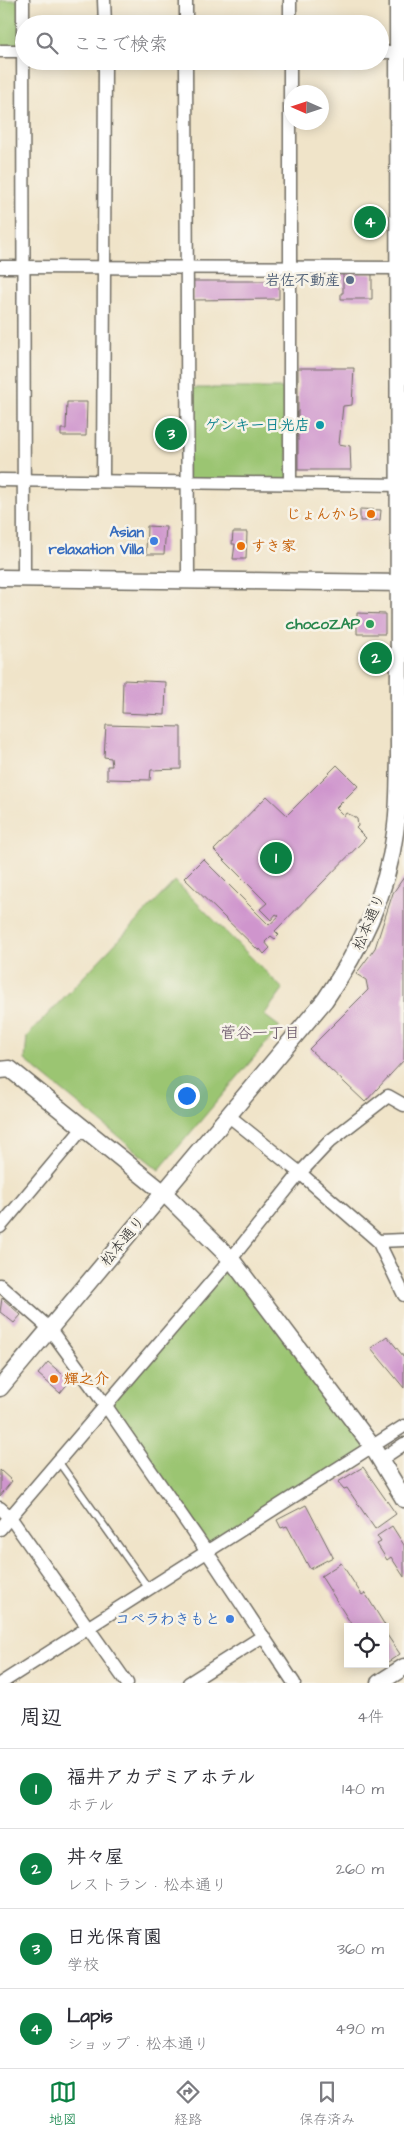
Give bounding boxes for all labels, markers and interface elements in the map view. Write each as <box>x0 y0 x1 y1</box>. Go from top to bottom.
search box <box>15 15 389 70</box>
icon: search <box>33 29 61 57</box>
text: ここで検索 <box>73 31 168 58</box>
north arrow <box>284 85 329 130</box>
pin: 4 <box>354 203 386 241</box>
place label: 岩佐不動産 <box>265 270 340 291</box>
marker: 岩佐不動産 <box>344 274 356 286</box>
pin: 3 <box>155 415 187 453</box>
place label: ゲンキー日光店 <box>205 415 310 436</box>
marker: ゲンキー日光店 <box>314 419 326 431</box>
place label: じょんから <box>286 504 361 525</box>
marker: じょんから <box>365 508 377 520</box>
place label: Asian relaxation Villa <box>49 522 144 560</box>
marker: Asian relaxation Villa <box>148 535 160 547</box>
place label: すき家 <box>251 536 296 557</box>
marker: すき家 <box>235 540 247 552</box>
place label: chocoZAP <box>286 614 360 635</box>
marker: chocoZAP <box>364 618 376 630</box>
pin: 2 <box>360 639 392 677</box>
pin: 1 <box>260 839 292 877</box>
street label: 松本通り <box>348 890 390 954</box>
district label: 菅谷一丁目 <box>220 1022 300 1044</box>
your location <box>174 1083 200 1109</box>
street label: 松本通り <box>96 1211 150 1271</box>
place label: 輝之介 <box>64 1369 109 1390</box>
marker: 輝之介 <box>48 1373 60 1385</box>
place label: コペラわきもと <box>115 1609 220 1630</box>
marker: コペラわきもと <box>224 1613 236 1625</box>
map controls <box>344 1623 389 1668</box>
button: locate <box>344 1623 389 1668</box>
text: 周辺 <box>20 1703 62 1732</box>
text: 4件 <box>357 1706 384 1728</box>
text: 福井アカデミアホテル <box>67 1764 256 1791</box>
text: 1 <box>35 1778 37 1800</box>
text: 140 m <box>342 1778 384 1800</box>
text: ホテル <box>67 1794 114 1816</box>
text: 丼々屋 <box>67 1844 124 1871</box>
text: 2 <box>31 1858 41 1880</box>
text: 260 m <box>336 1858 384 1880</box>
text: レストラン · 松本通り <box>67 1874 227 1896</box>
text: 日光保育園 <box>67 1924 162 1951</box>
text: 3 <box>32 1938 40 1960</box>
text: 360 m <box>337 1938 384 1960</box>
text: 学校 <box>67 1954 99 1976</box>
text: Lapis <box>67 2003 113 2030</box>
text: 4 <box>31 2018 41 2040</box>
text: 490 m <box>335 2018 384 2040</box>
text: ショップ · 松本通り <box>67 2033 209 2055</box>
tab: 地図 <box>49 2078 77 2130</box>
tab: 経路 <box>174 2078 202 2130</box>
tab: 保存済み <box>299 2078 355 2130</box>

